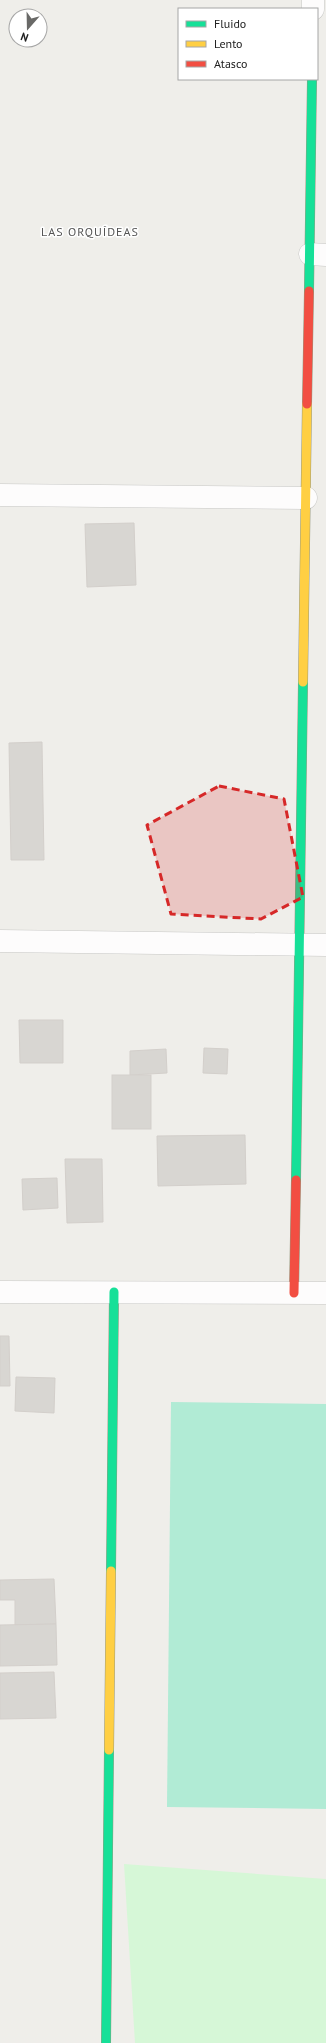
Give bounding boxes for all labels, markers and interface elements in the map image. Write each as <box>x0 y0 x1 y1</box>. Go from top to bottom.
north arrow <box>8 8 48 48</box>
legend <box>178 8 318 80</box>
text: Fluido <box>214 16 246 31</box>
text: N <box>19 30 30 45</box>
text: Lento <box>214 36 243 51</box>
text: Atasco <box>214 56 247 71</box>
district label: LAS ORQUÍDEAS <box>41 224 139 239</box>

